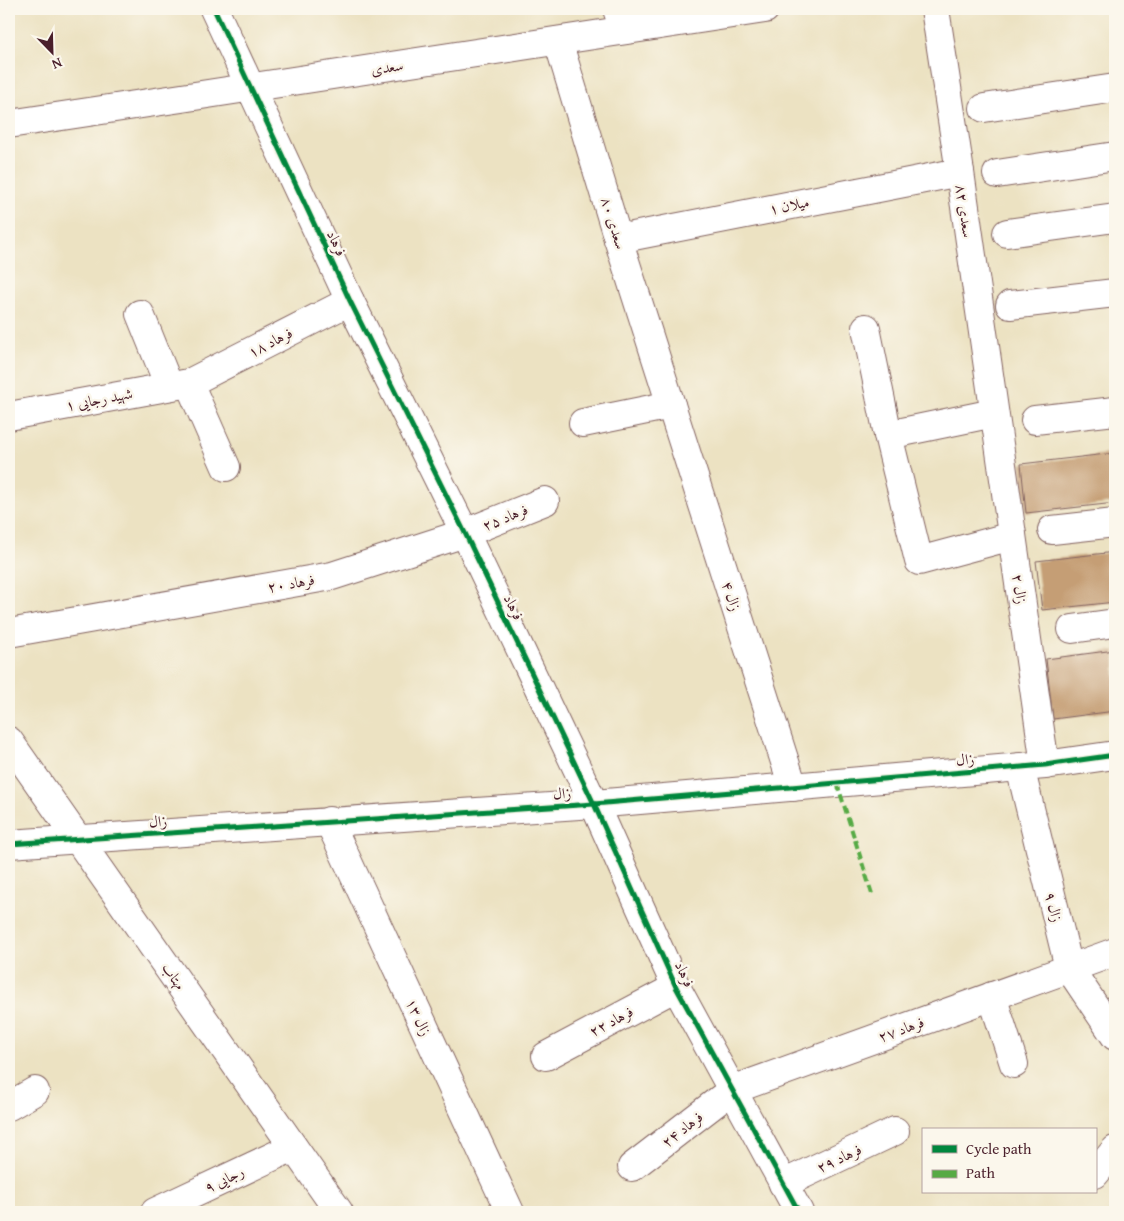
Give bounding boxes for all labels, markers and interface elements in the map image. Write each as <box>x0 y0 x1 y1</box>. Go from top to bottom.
north arrow <box>28 28 78 78</box>
text: N <box>48 53 65 75</box>
street label: سعدی <box>369 54 405 80</box>
street label: سعدی ۸۲ <box>951 183 979 239</box>
street label: میلان ۱ <box>767 191 811 219</box>
street label: سعدی ۸۰ <box>596 194 632 252</box>
street label: فرهاد <box>322 227 352 259</box>
street label: فرهاد ۱۸ <box>244 322 296 362</box>
street label: شهید رجایی ۱ <box>64 382 134 416</box>
street label: فرهاد ۲۵ <box>479 498 531 536</box>
street label: فرهاد ۲۰ <box>266 569 316 597</box>
street label: زال ۲ <box>1007 572 1033 606</box>
street label: زال ۴ <box>717 578 747 614</box>
street label: فرهاد <box>499 590 529 624</box>
street label: زال <box>955 748 975 770</box>
street label: زال <box>552 782 572 804</box>
street label: زال <box>148 810 168 832</box>
street label: زال ۹ <box>1040 890 1068 924</box>
street label: مهتاب <box>157 958 191 994</box>
street label: فرهاد <box>670 958 700 990</box>
street label: زال ۱۳ <box>401 995 437 1039</box>
street label: فرهاد ۲۲ <box>585 1001 637 1041</box>
street label: فرهاد ۲۷ <box>875 1011 927 1047</box>
street label: فرهاد ۲۴ <box>657 1106 707 1152</box>
legend <box>922 1128 1096 1194</box>
street label: فرهاد ۲۹ <box>813 1138 865 1178</box>
text: Cycle path <box>966 1138 1032 1159</box>
street label: رجایی ۹ <box>201 1160 247 1198</box>
text: Path <box>966 1162 995 1183</box>

